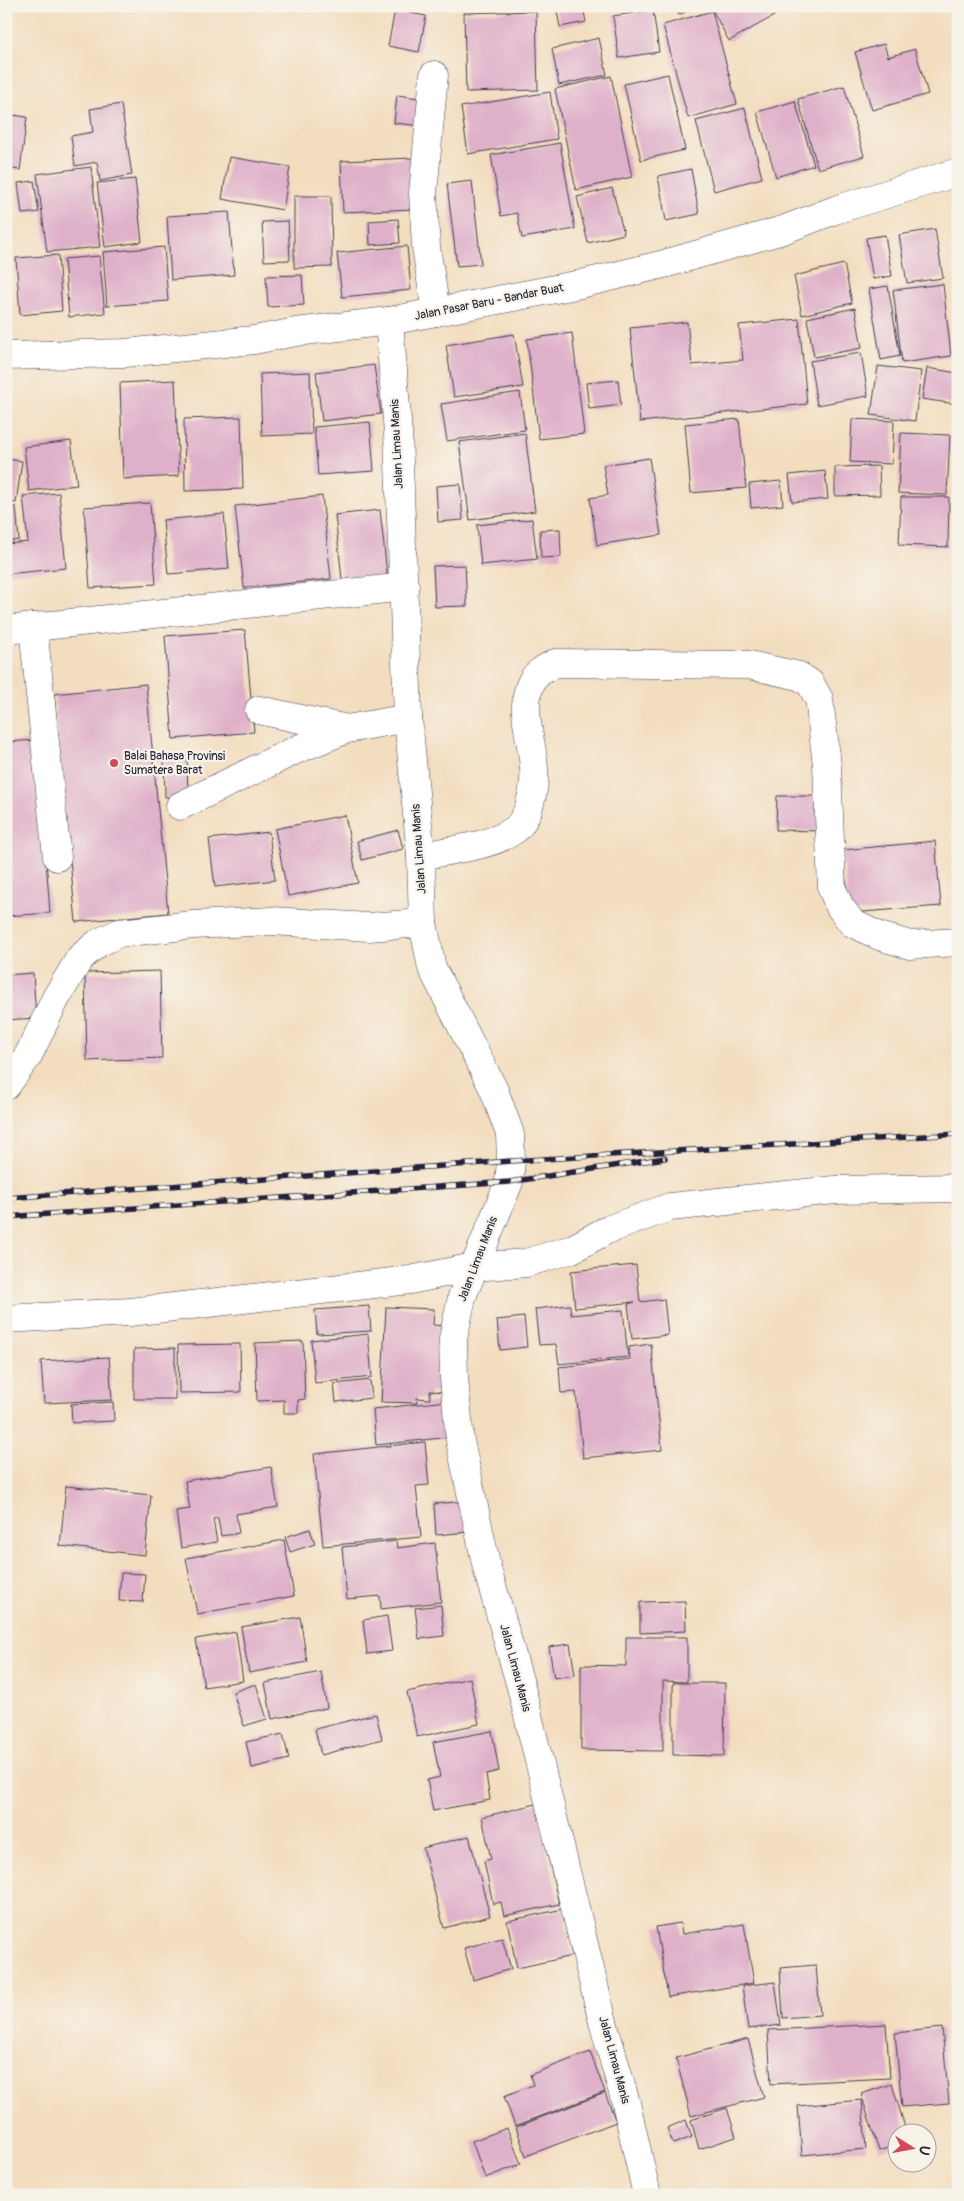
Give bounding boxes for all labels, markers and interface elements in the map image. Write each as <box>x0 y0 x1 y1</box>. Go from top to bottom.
street label: Jalan Pasar Baru - Bandar Buat <box>413 280 565 324</box>
street label: Jalan Limau Manis <box>387 398 407 489</box>
place label: Balai Bahasa Provinsi Sumatera Barat <box>124 749 225 778</box>
marker: Balai Bahasa Provinsi Sumatera Barat <box>108 757 120 769</box>
street label: Jalan Limau Manis <box>408 803 430 895</box>
street label: Jalan Limau Manis <box>455 1214 501 1304</box>
street label: Jalan Limau Manis <box>496 1622 534 1714</box>
street label: Jalan Limau Manis <box>595 2014 633 2106</box>
north arrow <box>886 2124 936 2174</box>
text: U <box>915 2144 933 2157</box>

